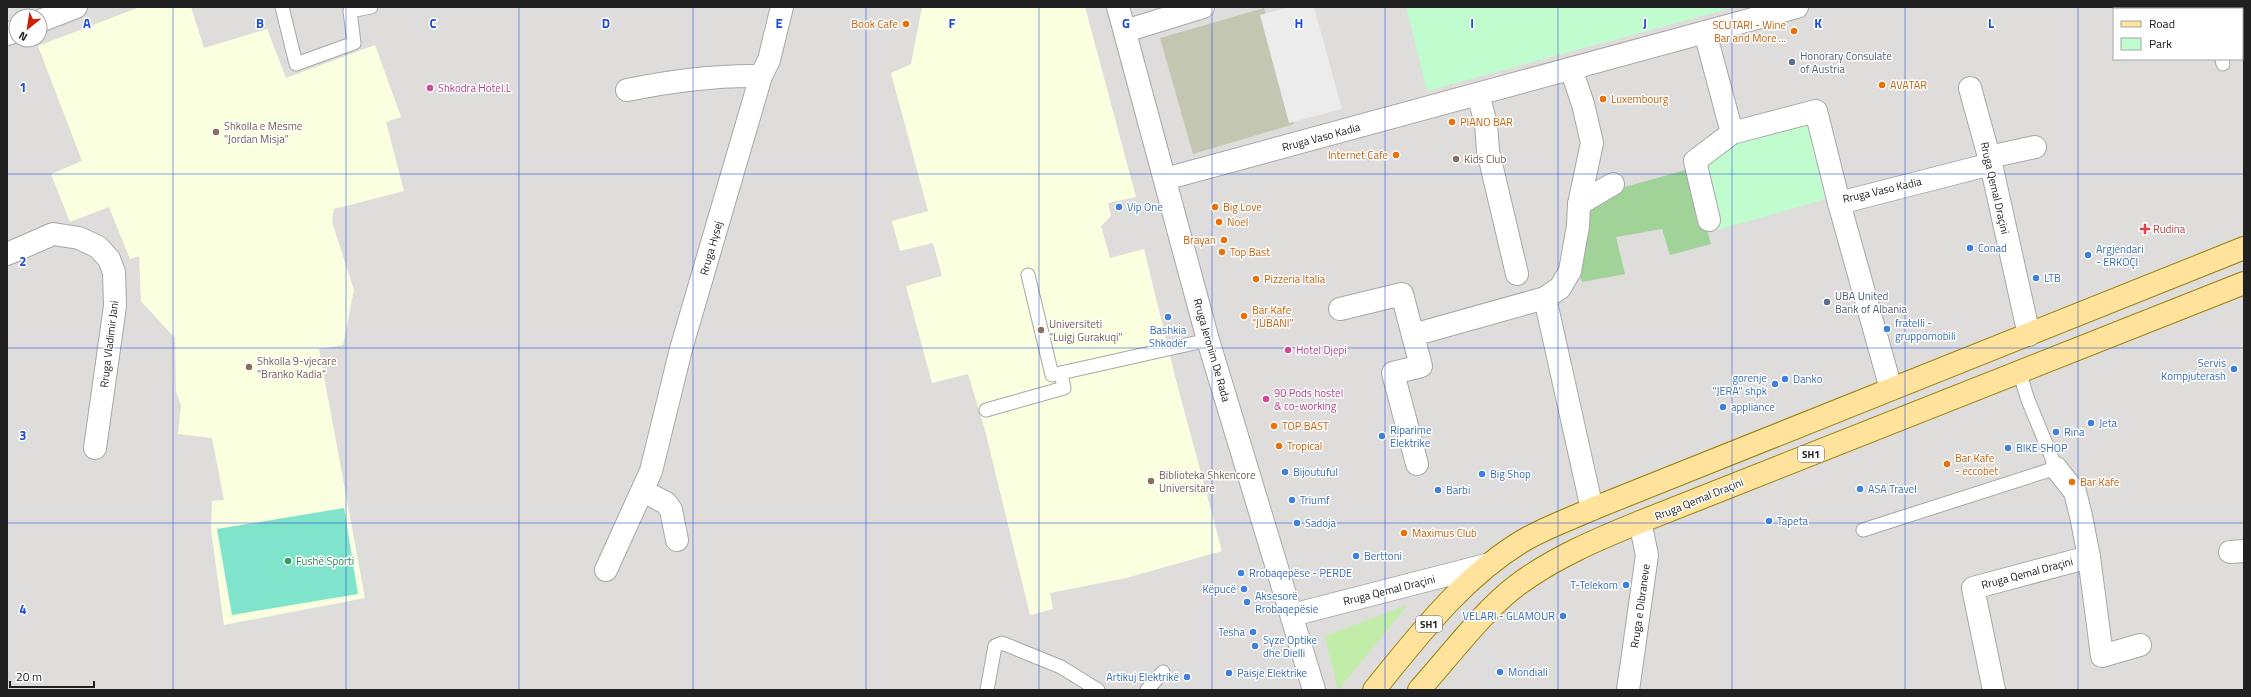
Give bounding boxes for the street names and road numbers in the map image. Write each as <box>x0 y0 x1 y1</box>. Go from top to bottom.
street label: Rruga Vaso Kadia <box>1280 119 1362 155</box>
street label: Rruga Qemal Draçini <box>1977 140 2013 236</box>
street label: Rruga Vaso Kadia <box>1841 173 1923 207</box>
street label: Rruga Hysej <box>696 219 726 277</box>
street label: Rruga Jeronim De Rada <box>1190 296 1235 404</box>
street label: Rruga Vladimir Jani <box>96 300 122 388</box>
road number: SH1 <box>1798 446 1824 462</box>
street label: Rruga Qemal Draçini <box>1652 474 1746 524</box>
street label: Rruga Qemal Draçini <box>1979 553 2075 593</box>
street label: Rruga e Dibraneve <box>1626 563 1654 649</box>
street label: Rruga Qemal Draçini <box>1341 571 1437 609</box>
road number: SH1 <box>1416 616 1442 632</box>

